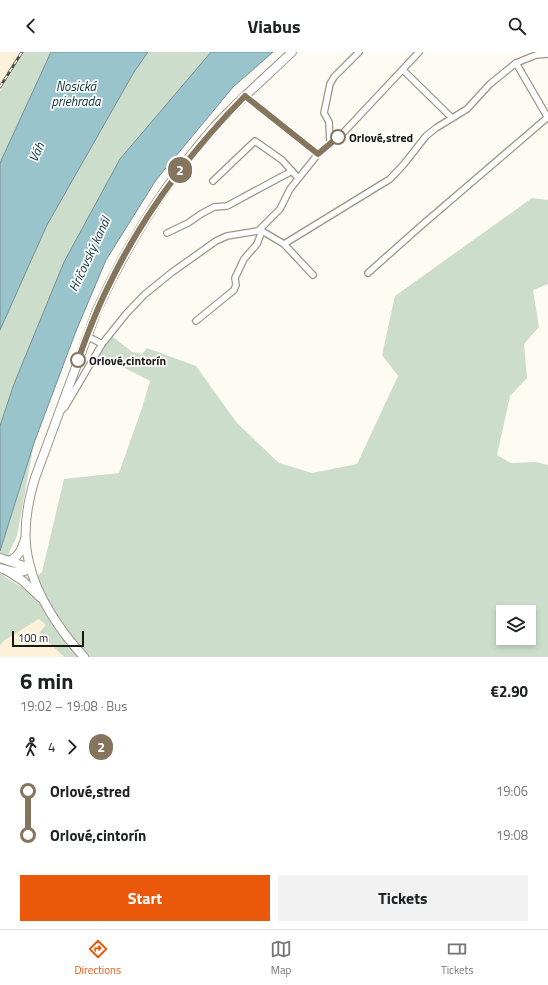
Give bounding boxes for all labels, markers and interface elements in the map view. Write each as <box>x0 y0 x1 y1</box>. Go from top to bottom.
text: Viabus <box>248 13 300 40</box>
icon: back <box>20 15 42 37</box>
icon: search <box>506 15 528 37</box>
water label: Nosická priehrada <box>51 76 102 111</box>
place label: Orlové,stred <box>349 128 413 147</box>
marker: Orlové,stred <box>330 129 346 145</box>
water label: Váh <box>23 138 49 165</box>
line badge: 2 <box>167 157 193 183</box>
text: 2 <box>176 159 184 180</box>
water label: Hričovský kanál <box>63 211 116 295</box>
place label: Orlové,cintorín <box>89 351 166 370</box>
marker: Orlové,cintorín <box>70 352 86 368</box>
map controls <box>496 605 536 645</box>
button: layers <box>496 605 536 645</box>
scale bar <box>12 629 84 648</box>
text: 100 m <box>18 630 48 646</box>
text: 6 min <box>20 664 73 698</box>
text: €2.90 <box>491 680 528 703</box>
text: 19:02 – 19:08 · Bus <box>20 696 127 716</box>
icon: walk <box>20 736 42 758</box>
icon: forward <box>61 736 83 758</box>
text: 2 <box>97 736 105 757</box>
text: 4 <box>48 737 55 757</box>
text: Orlové,stred <box>50 780 130 803</box>
text: 19:06 <box>496 781 528 801</box>
text: Orlové,cintorín <box>50 824 146 847</box>
text: 19:08 <box>496 825 528 845</box>
button: Start <box>20 875 270 921</box>
button: Tickets <box>278 875 528 921</box>
tab: Directions <box>74 938 121 978</box>
tab: Map <box>270 938 292 978</box>
tab: Tickets <box>441 938 474 978</box>

